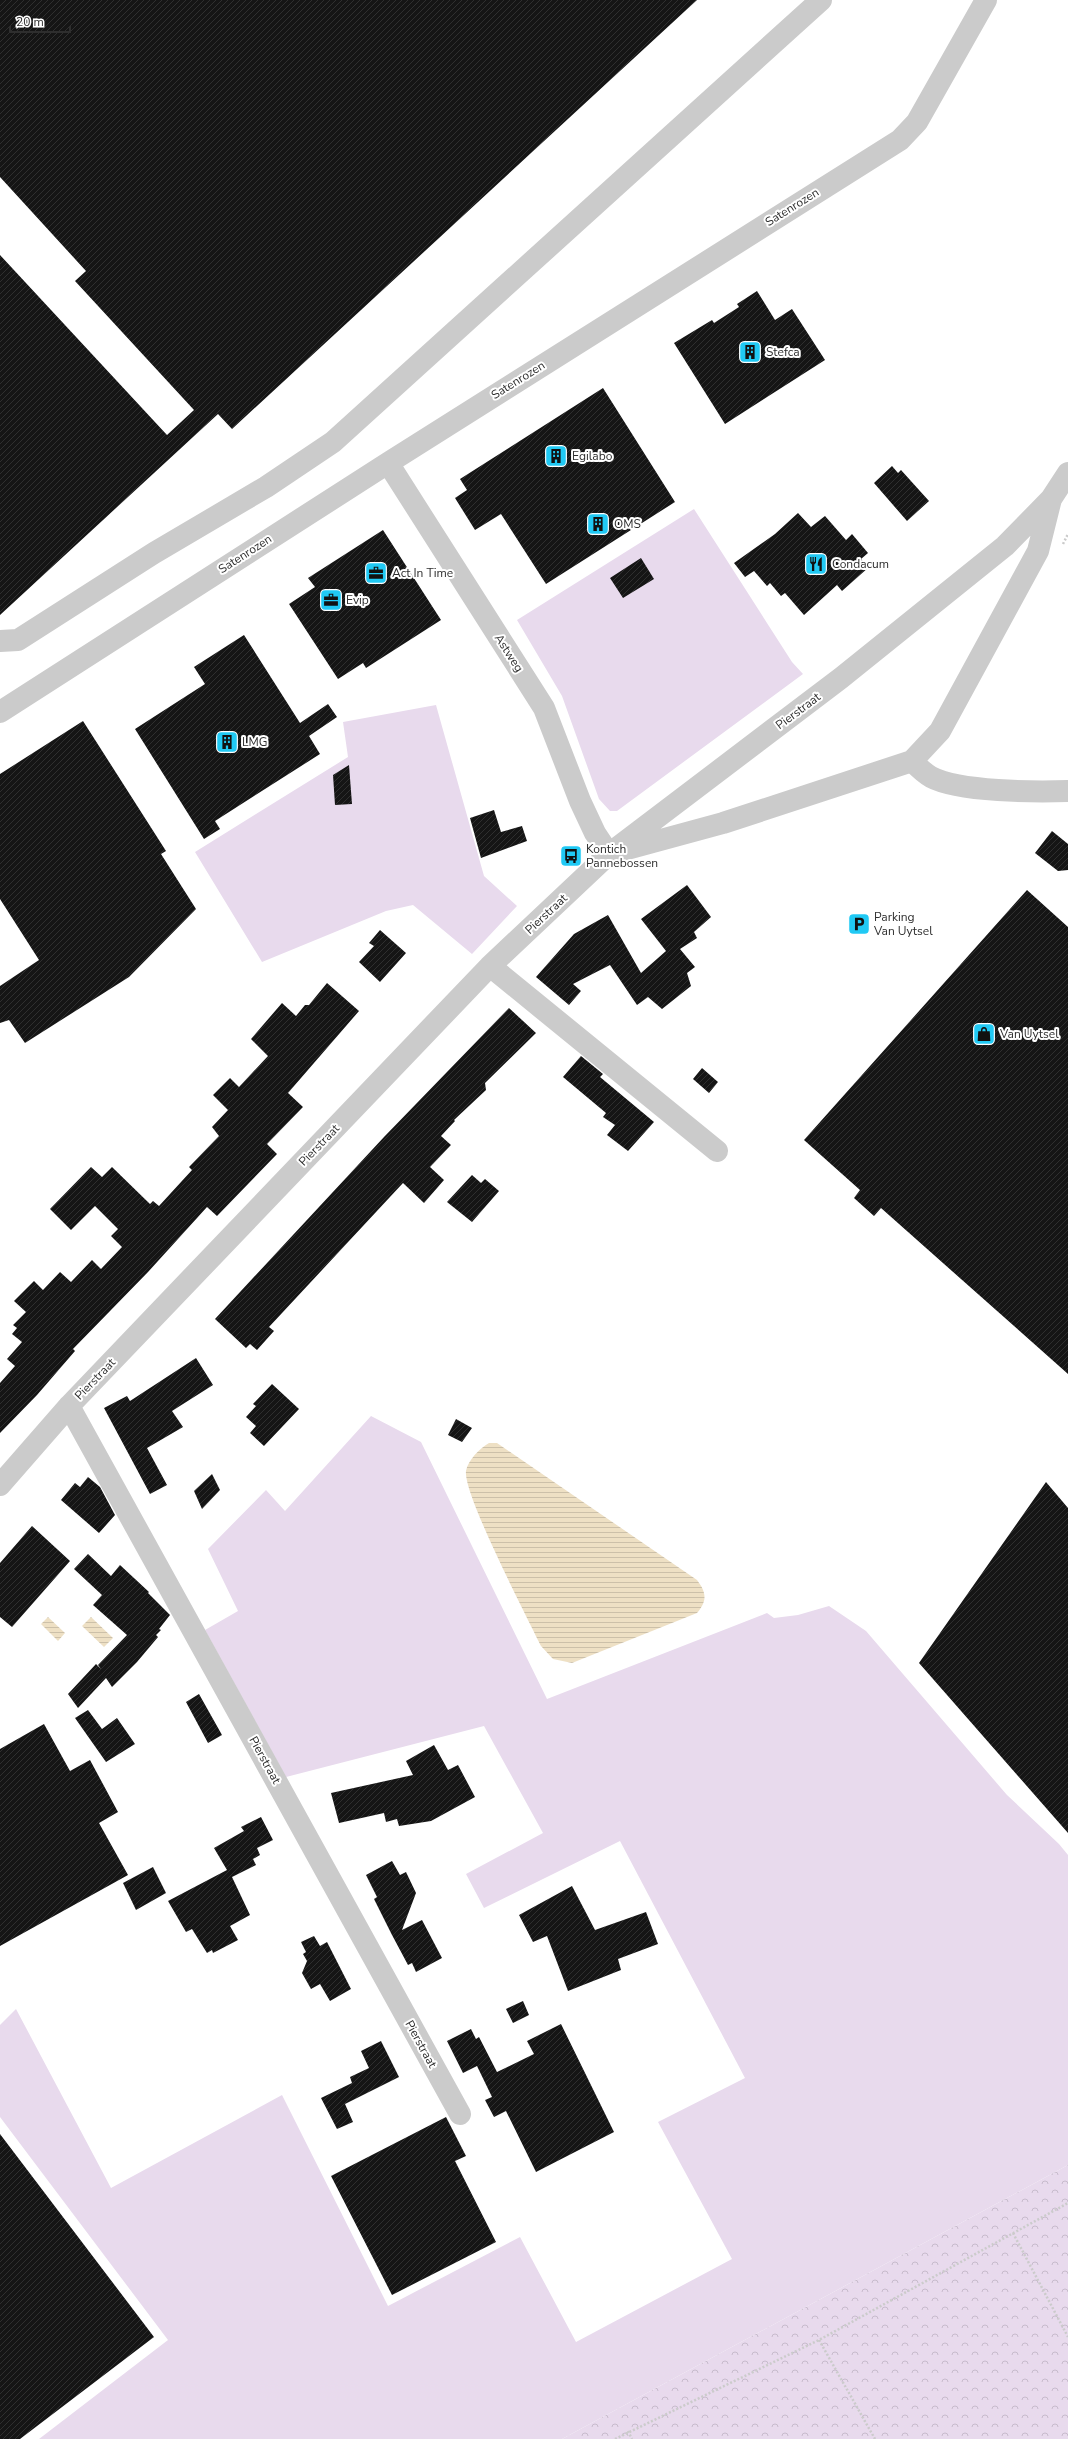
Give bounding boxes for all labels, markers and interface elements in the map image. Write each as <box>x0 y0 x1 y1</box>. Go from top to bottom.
scale bar <box>10 8 70 34</box>
text: 20 m <box>16 14 44 30</box>
street label: Satenrozen <box>762 184 822 230</box>
building icon: Stefca <box>737 339 763 365</box>
place label: Stefca <box>766 344 800 360</box>
street label: Satenrozen <box>488 357 548 403</box>
building icon: Egilabo <box>543 443 569 469</box>
place label: Egilabo <box>572 448 613 464</box>
building icon: OMS <box>585 511 611 537</box>
place label: OMS <box>614 516 641 532</box>
street label: Satenrozen <box>215 531 275 577</box>
restaurant icon: Condacum <box>803 551 829 577</box>
place label: Condacum <box>832 556 889 572</box>
office icon: Act In Time <box>363 560 389 586</box>
place label: Act In Time <box>392 565 453 581</box>
office icon: Evip <box>318 587 344 613</box>
place label: Evip <box>346 592 369 608</box>
street label: Astweg <box>491 631 527 675</box>
street label: Pierstraat <box>772 688 824 733</box>
building icon: LMG <box>214 729 240 755</box>
place label: LMG <box>242 734 268 750</box>
place label: Kontich Pannebossen <box>586 841 658 871</box>
bus stop icon: Kontich Pannebossen <box>558 843 584 869</box>
street label: Pierstraat <box>522 890 571 938</box>
place label: Parking Van Uytsel <box>873 909 933 939</box>
parking icon: Parking Van Uytsel <box>846 911 872 937</box>
shop icon: Van Uytsel <box>971 1021 997 1047</box>
place label: Van Uytsel <box>999 1026 1059 1042</box>
street label: Pierstraat <box>295 1120 343 1169</box>
street label: Pierstraat <box>71 1354 119 1403</box>
street label: Pierstraat <box>245 1733 285 1787</box>
street label: Pierstraat <box>401 2017 441 2071</box>

